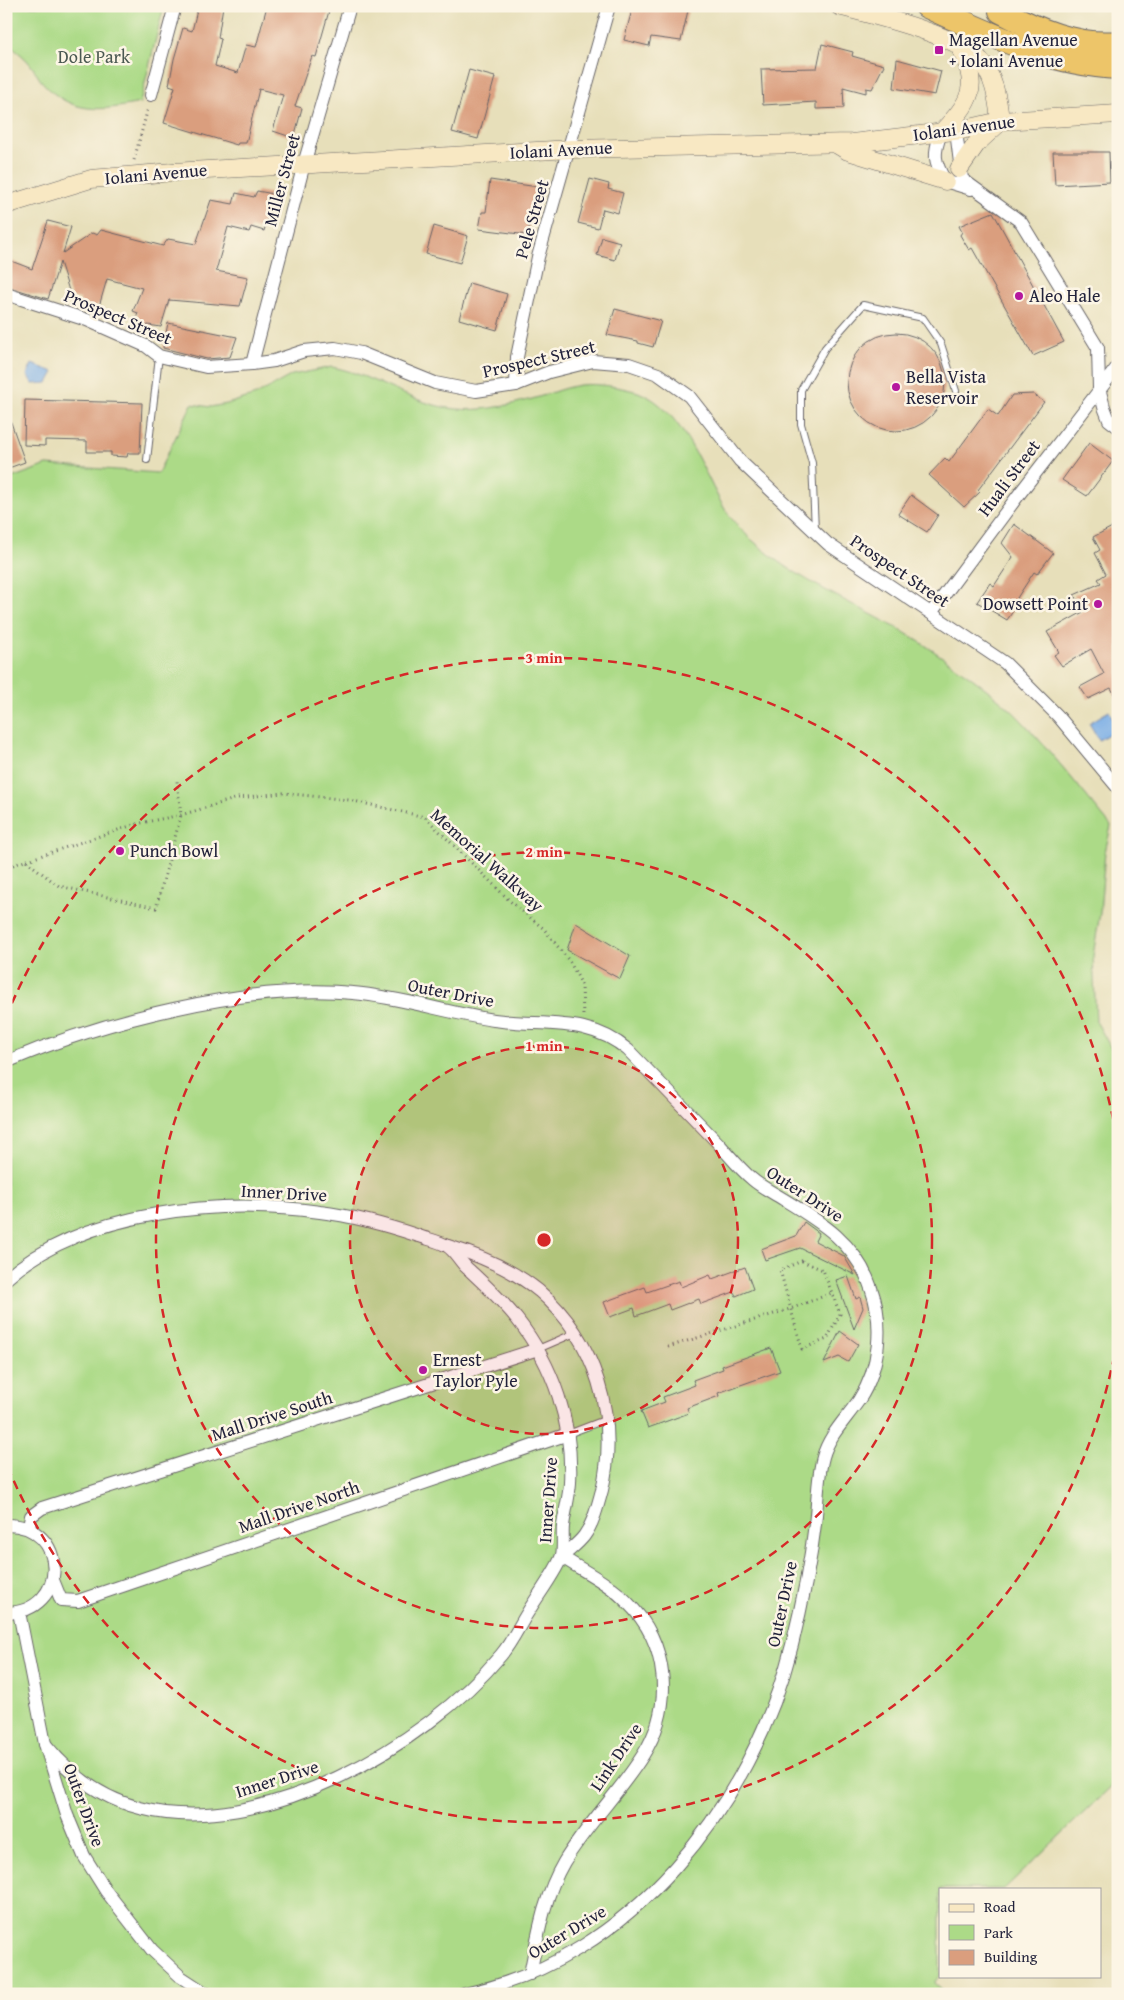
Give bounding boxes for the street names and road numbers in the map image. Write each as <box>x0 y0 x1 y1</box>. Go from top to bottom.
street label: Iolani Avenue <box>911 107 1017 148</box>
street label: Miller Street <box>256 130 307 229</box>
street label: Iolani Avenue <box>509 133 613 166</box>
street label: Iolani Avenue <box>104 156 208 191</box>
street label: Pele Street <box>507 176 556 262</box>
street label: Prospect Street <box>60 282 177 352</box>
street label: Prospect Street <box>480 332 599 385</box>
street label: Huali Street <box>971 433 1047 522</box>
street label: Prospect Street <box>845 527 956 614</box>
street label: Memorial Walkway <box>425 801 550 918</box>
street label: Outer Drive <box>406 971 496 1014</box>
street label: Outer Drive <box>761 1158 849 1229</box>
street label: Inner Drive <box>240 1177 328 1208</box>
street label: Mall Drive South <box>208 1383 336 1448</box>
street label: Inner Drive <box>531 1456 564 1544</box>
street label: Mall Drive North <box>235 1473 363 1540</box>
street label: Outer Drive <box>759 1558 804 1649</box>
street label: Link Drive <box>583 1717 648 1796</box>
street label: Inner Drive <box>232 1752 322 1805</box>
street label: Outer Drive <box>57 1759 112 1850</box>
street label: Outer Drive <box>522 1898 611 1966</box>

